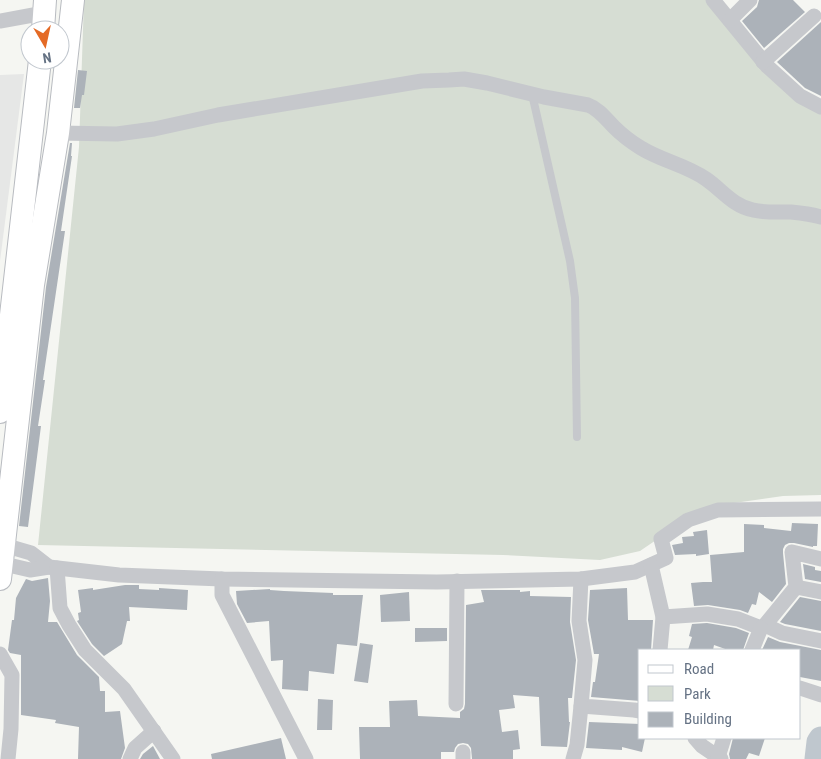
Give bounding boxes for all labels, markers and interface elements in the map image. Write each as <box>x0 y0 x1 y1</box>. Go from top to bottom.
north arrow <box>20 20 70 70</box>
text: N <box>42 49 53 66</box>
legend <box>638 649 801 739</box>
text: Road <box>684 660 714 678</box>
text: Park <box>684 685 711 703</box>
text: Building <box>684 710 732 728</box>

